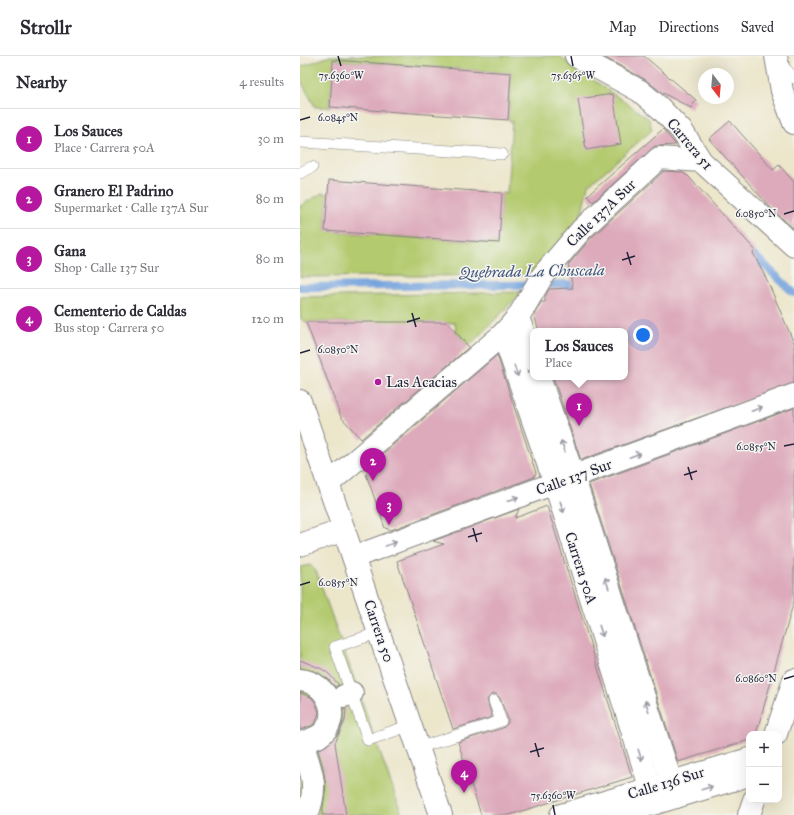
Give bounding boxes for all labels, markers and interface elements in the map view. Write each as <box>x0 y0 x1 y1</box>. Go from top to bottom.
text: Strollr <box>20 16 72 39</box>
text: Map <box>609 19 636 36</box>
text: Directions <box>658 19 719 36</box>
text: Saved <box>741 19 774 36</box>
north arrow <box>698 68 734 104</box>
text: 75.6360°W <box>319 70 364 82</box>
text: 75.6365°W <box>551 70 595 82</box>
text: Nearby <box>16 72 67 93</box>
text: 4 results <box>239 74 284 90</box>
text: 6.0845°N <box>318 112 359 124</box>
street label: Carrera 51 <box>663 114 717 174</box>
text: Los Sauces <box>54 122 122 140</box>
text: 1 <box>26 131 32 147</box>
text: 30 m <box>258 131 284 147</box>
text: Place · Carrera 50A <box>54 140 155 156</box>
street label: Calle 137A Sur <box>563 175 640 251</box>
text: Granero El Padrino <box>54 182 174 200</box>
text: 2 <box>26 191 32 207</box>
text: 80 m <box>256 191 284 207</box>
text: Supermarket · Calle 137A Sur <box>54 200 208 216</box>
text: 6.0850°N <box>736 208 777 220</box>
text: Gana <box>54 242 86 260</box>
text: 3 <box>26 251 32 267</box>
text: 80 m <box>256 251 284 267</box>
text: Shop · Calle 137 Sur <box>54 260 159 276</box>
water label: Quebrada La Chuscala <box>458 260 605 282</box>
text: Cementerio de Caldas <box>54 302 186 320</box>
text: 4 <box>25 311 33 327</box>
text: 120 m <box>251 311 284 327</box>
text: Bus stop · Carrera 50 <box>54 320 164 336</box>
your location <box>633 325 653 345</box>
popup <box>530 328 628 380</box>
text: Los Sauces <box>545 337 613 355</box>
text: 6.0850°N <box>318 344 359 356</box>
text: Place <box>545 355 572 371</box>
one-way arrow <box>512 364 520 376</box>
place label: Las Acacias <box>386 373 457 391</box>
marker: Las Acacias <box>373 377 383 387</box>
pin: 1 <box>566 393 592 426</box>
one-way arrow <box>750 405 763 412</box>
one-way arrow <box>559 439 566 452</box>
text: 6.0855°N <box>736 441 776 453</box>
pin: 2 <box>360 448 386 481</box>
one-way arrow <box>628 450 640 458</box>
street label: Calle 137 Sur <box>534 455 615 499</box>
pin: 3 <box>376 492 402 525</box>
one-way arrow <box>506 495 518 503</box>
one-way arrow <box>559 501 566 514</box>
street label: Carrera 50A <box>561 530 601 606</box>
one-way arrow <box>384 539 396 547</box>
text: 6.0855°N <box>318 577 358 589</box>
one-way arrow <box>603 577 611 589</box>
street label: Carrera 50 <box>360 597 398 665</box>
one-way arrow <box>598 624 605 637</box>
text: 6.0860°N <box>735 673 777 685</box>
one-way arrow <box>643 700 650 713</box>
map controls <box>746 731 782 803</box>
button: + <box>746 731 782 767</box>
one-way arrow <box>637 748 644 761</box>
pin: 4 <box>451 760 477 793</box>
street label: Calle 136 Sur <box>625 763 707 803</box>
button: − <box>746 767 782 803</box>
one-way arrow <box>701 784 714 791</box>
text: 75.6360°W <box>531 790 576 802</box>

